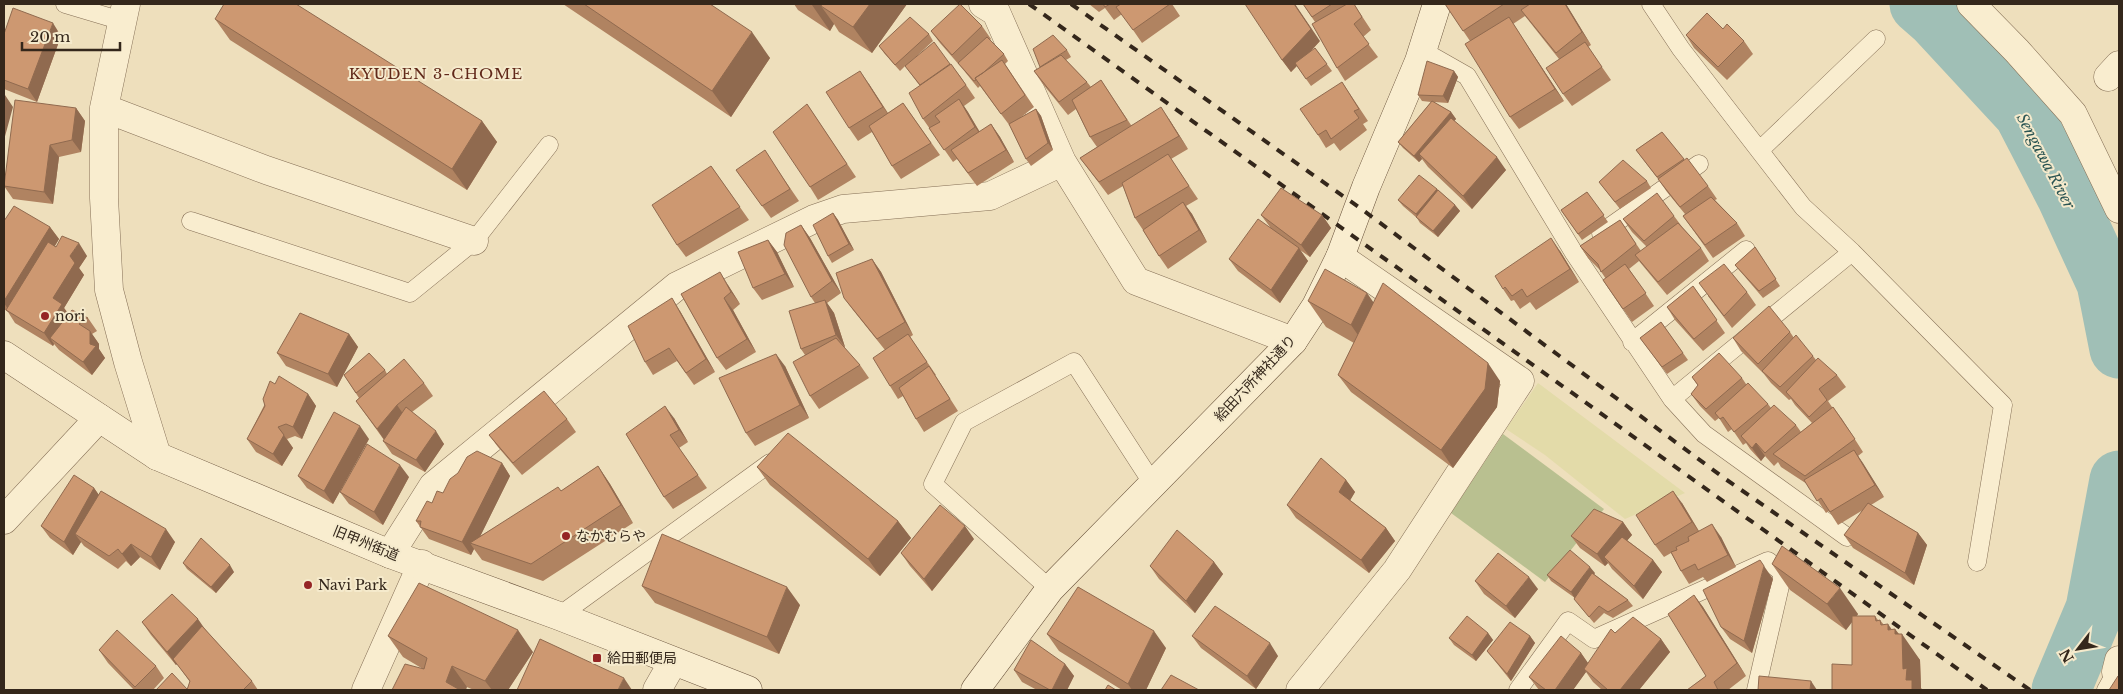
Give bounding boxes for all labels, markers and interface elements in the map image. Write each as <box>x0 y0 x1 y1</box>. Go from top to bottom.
scale bar <box>22 20 120 52</box>
text: 20 m <box>30 27 70 46</box>
district label: KYUDEN 3-CHOME <box>349 64 523 83</box>
water label: Sengawa River <box>2013 110 2080 213</box>
place label: nori <box>55 307 85 325</box>
marker: nori <box>39 310 51 322</box>
street label: 給田六所神社通り <box>1210 331 1300 425</box>
street label: 旧甲州街道 <box>330 522 402 564</box>
place label: なかむらや <box>576 527 646 545</box>
marker: なかむらや <box>560 530 572 542</box>
place label: Navi Park <box>318 576 388 594</box>
marker: Navi Park <box>302 579 314 591</box>
north arrow <box>2053 624 2103 674</box>
text: N <box>2056 645 2078 666</box>
place label: 給田郵便局 <box>607 649 677 667</box>
marker: 給田郵便局 <box>591 652 603 664</box>

